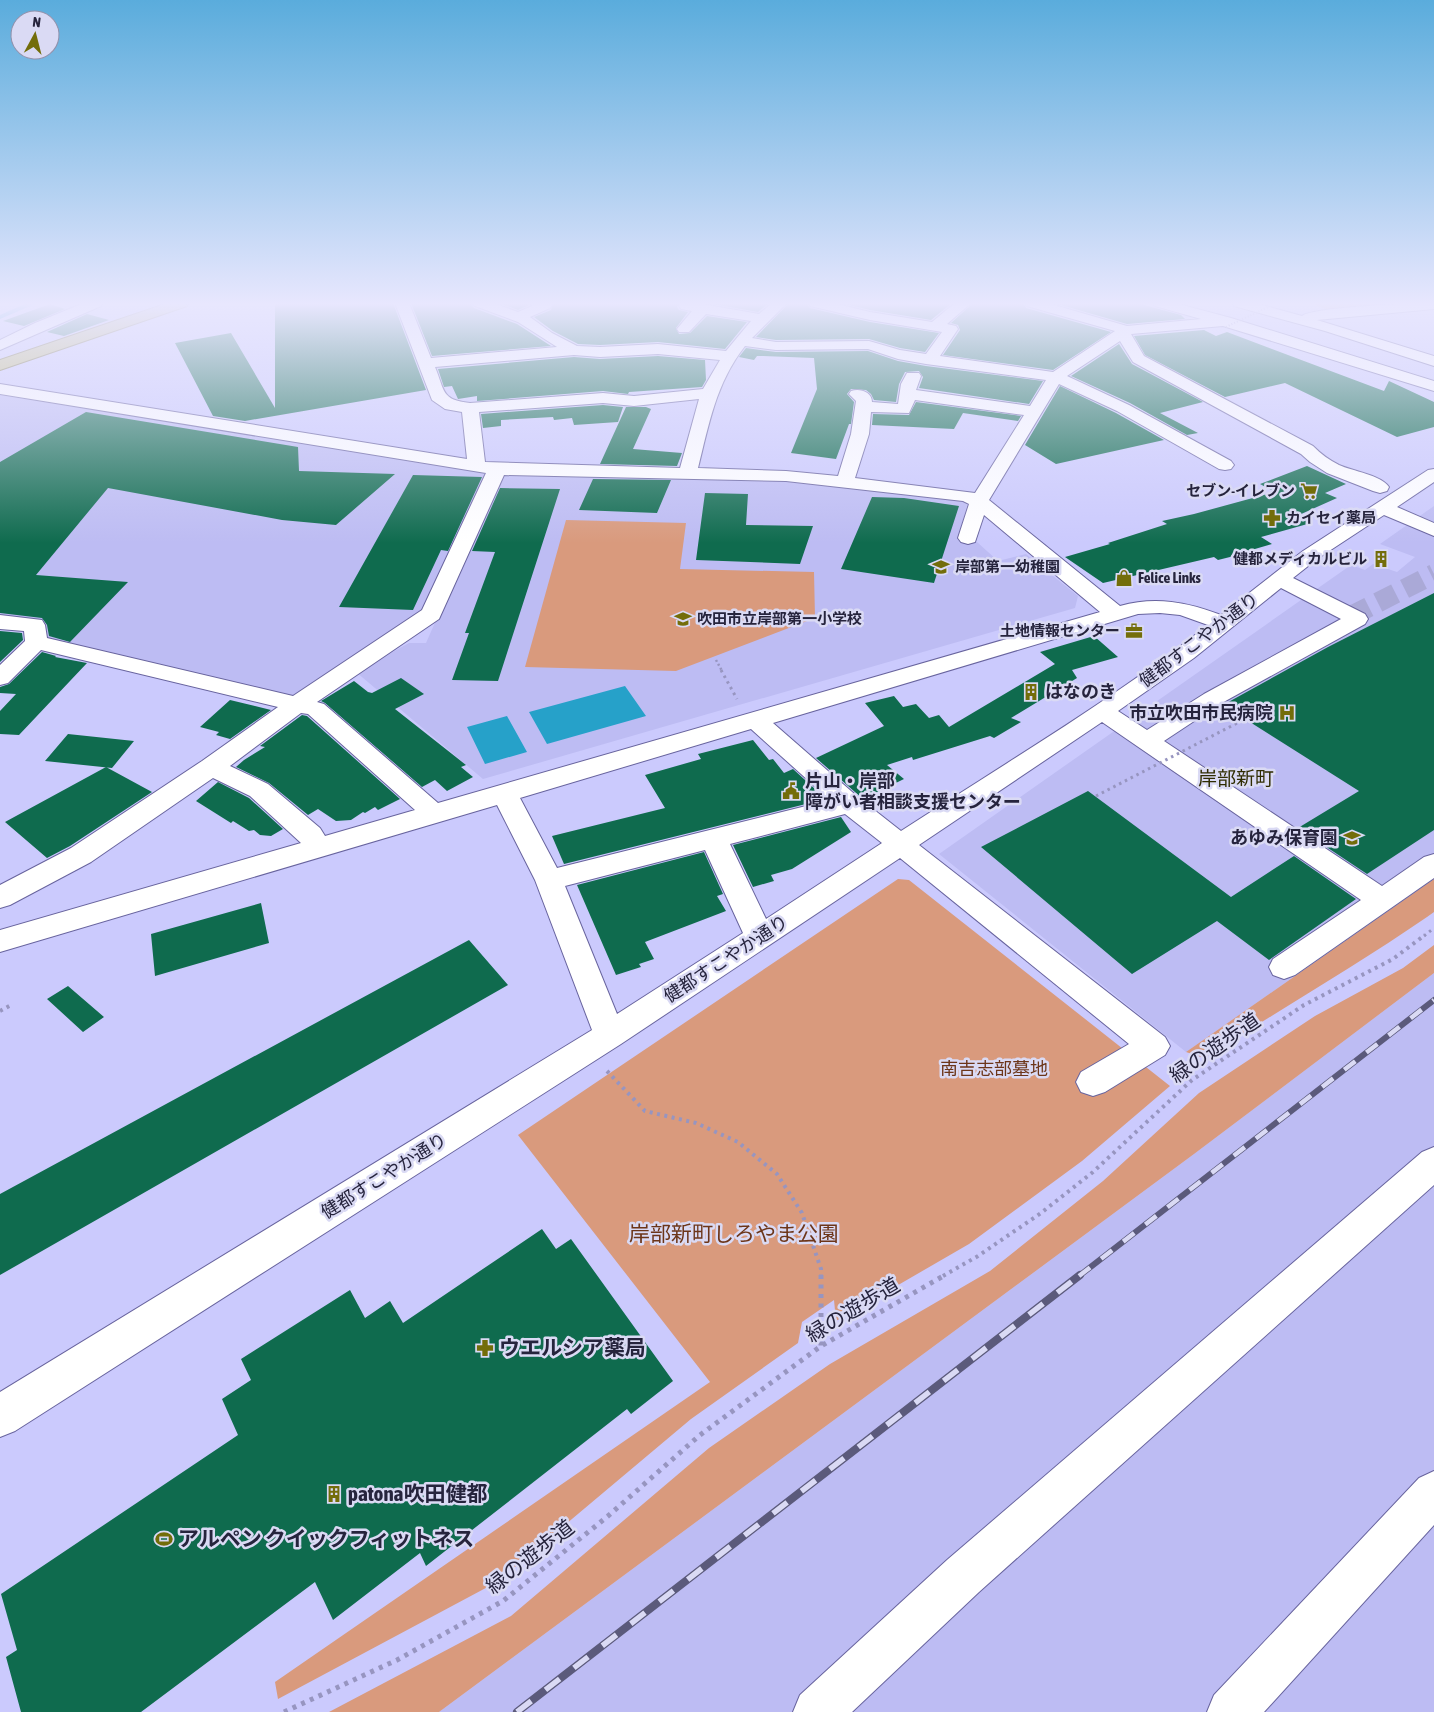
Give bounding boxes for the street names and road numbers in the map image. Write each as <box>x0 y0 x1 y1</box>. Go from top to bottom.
street label: 健都すこやか通り <box>1135 588 1263 691</box>
street label: 健都すこやか通り <box>660 911 792 1007</box>
street label: 緑の遊歩道 <box>1165 1007 1264 1087</box>
street label: 健都すこやか通り <box>317 1129 450 1223</box>
street label: 緑の遊歩道 <box>801 1272 904 1346</box>
street label: 緑の遊歩道 <box>481 1514 578 1598</box>

